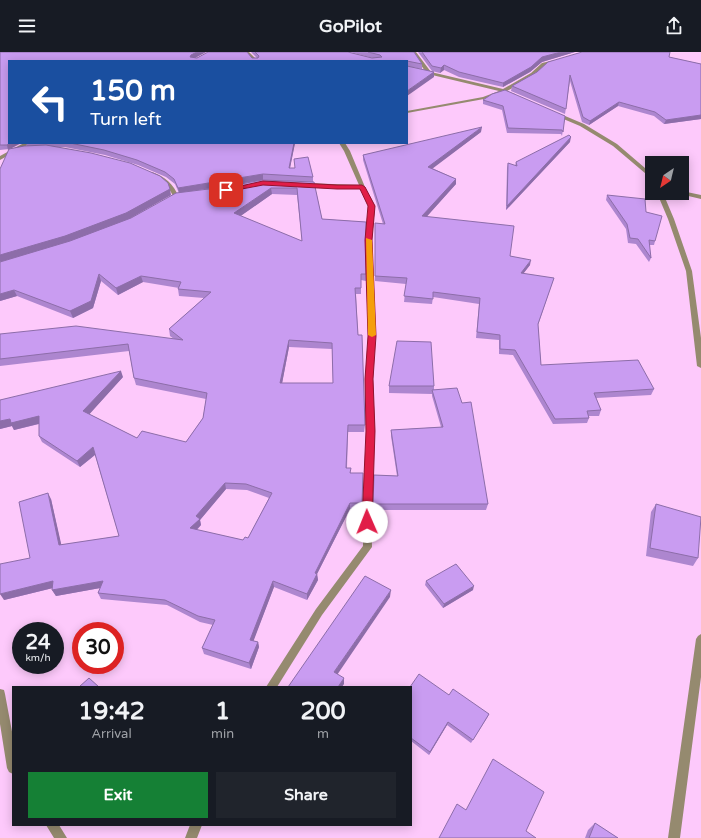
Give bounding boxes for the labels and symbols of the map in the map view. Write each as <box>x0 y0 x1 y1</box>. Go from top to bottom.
north arrow <box>645 156 689 200</box>
pin <box>209 173 243 207</box>
position arrow <box>346 501 388 543</box>
speed limit sign: 30 <box>72 622 124 674</box>

